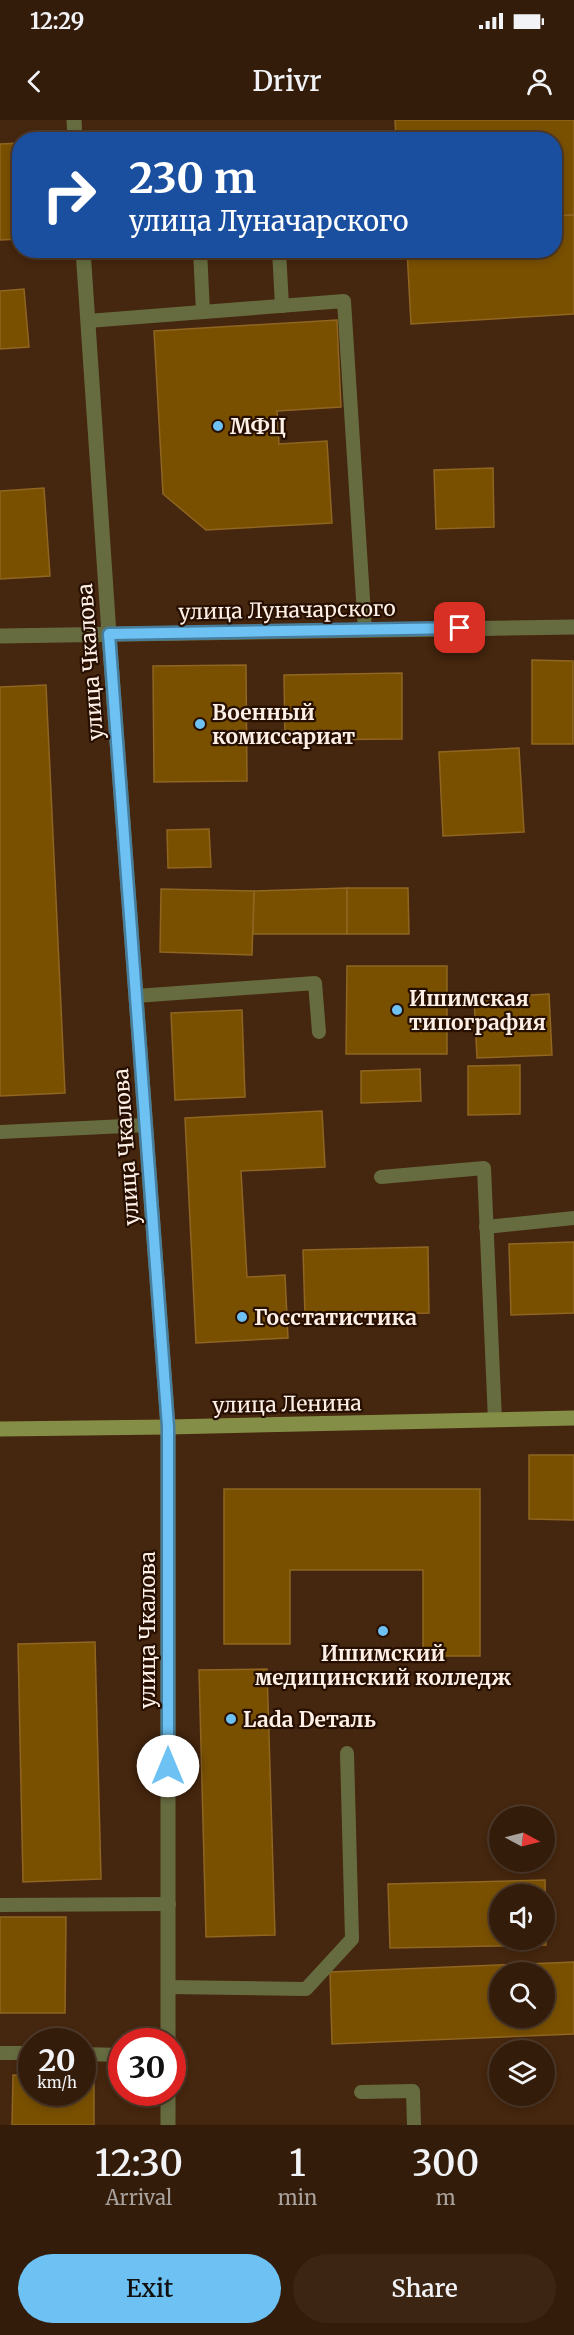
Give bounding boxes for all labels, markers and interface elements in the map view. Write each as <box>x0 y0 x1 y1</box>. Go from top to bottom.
text: 12:29 <box>30 7 84 35</box>
text: Drivr <box>252 64 322 98</box>
icon: back <box>18 65 51 98</box>
icon: person <box>523 65 556 98</box>
text: 230 m <box>129 152 256 204</box>
icon: right <box>30 156 108 234</box>
text: улица Луначарского <box>129 204 408 238</box>
place label: МФЦ <box>230 413 286 440</box>
marker: МФЦ <box>211 419 225 433</box>
street label: улица Чкалова <box>71 583 109 741</box>
street label: улица Луначарского <box>178 595 396 625</box>
pin <box>434 602 485 653</box>
icon: arrive <box>443 611 476 644</box>
place label: Военный комиссариат <box>212 699 355 750</box>
marker: Военный комиссариат <box>193 717 207 731</box>
place label: Ишимская типография <box>409 985 546 1036</box>
marker: Ишимская типография <box>390 1003 404 1017</box>
street label: улица Чкалова <box>107 1068 145 1226</box>
place label: Госстатистика <box>254 1304 417 1331</box>
marker: Госстатистика <box>235 1310 249 1324</box>
street label: улица Ленина <box>212 1389 362 1419</box>
street label: улица Чкалова <box>134 1551 161 1709</box>
marker: Ишимский медицинский колледж <box>376 1624 390 1638</box>
place label: Ишимский медицинский колледж <box>255 1640 511 1691</box>
place label: Lada Dеталь <box>243 1706 376 1733</box>
marker: Lada Dеталь <box>224 1712 238 1726</box>
position arrow <box>136 1734 200 1798</box>
north arrow <box>489 1806 555 1872</box>
map controls <box>489 1806 555 2106</box>
button: sound <box>489 1884 555 1950</box>
button: search <box>489 1962 555 2028</box>
speed limit sign: 30 <box>108 2028 186 2106</box>
button: layers <box>489 2040 555 2106</box>
text: 20 <box>38 2041 76 2079</box>
text: km/h <box>37 2073 77 2092</box>
text: 12:30 <box>95 2141 183 2186</box>
text: 1 <box>289 2141 306 2186</box>
text: 300 <box>412 2141 479 2186</box>
text: Arrival <box>105 2185 172 2210</box>
text: min <box>278 2185 317 2210</box>
text: m <box>436 2185 456 2210</box>
button: Exit <box>18 2254 281 2323</box>
button: Share <box>293 2254 556 2323</box>

